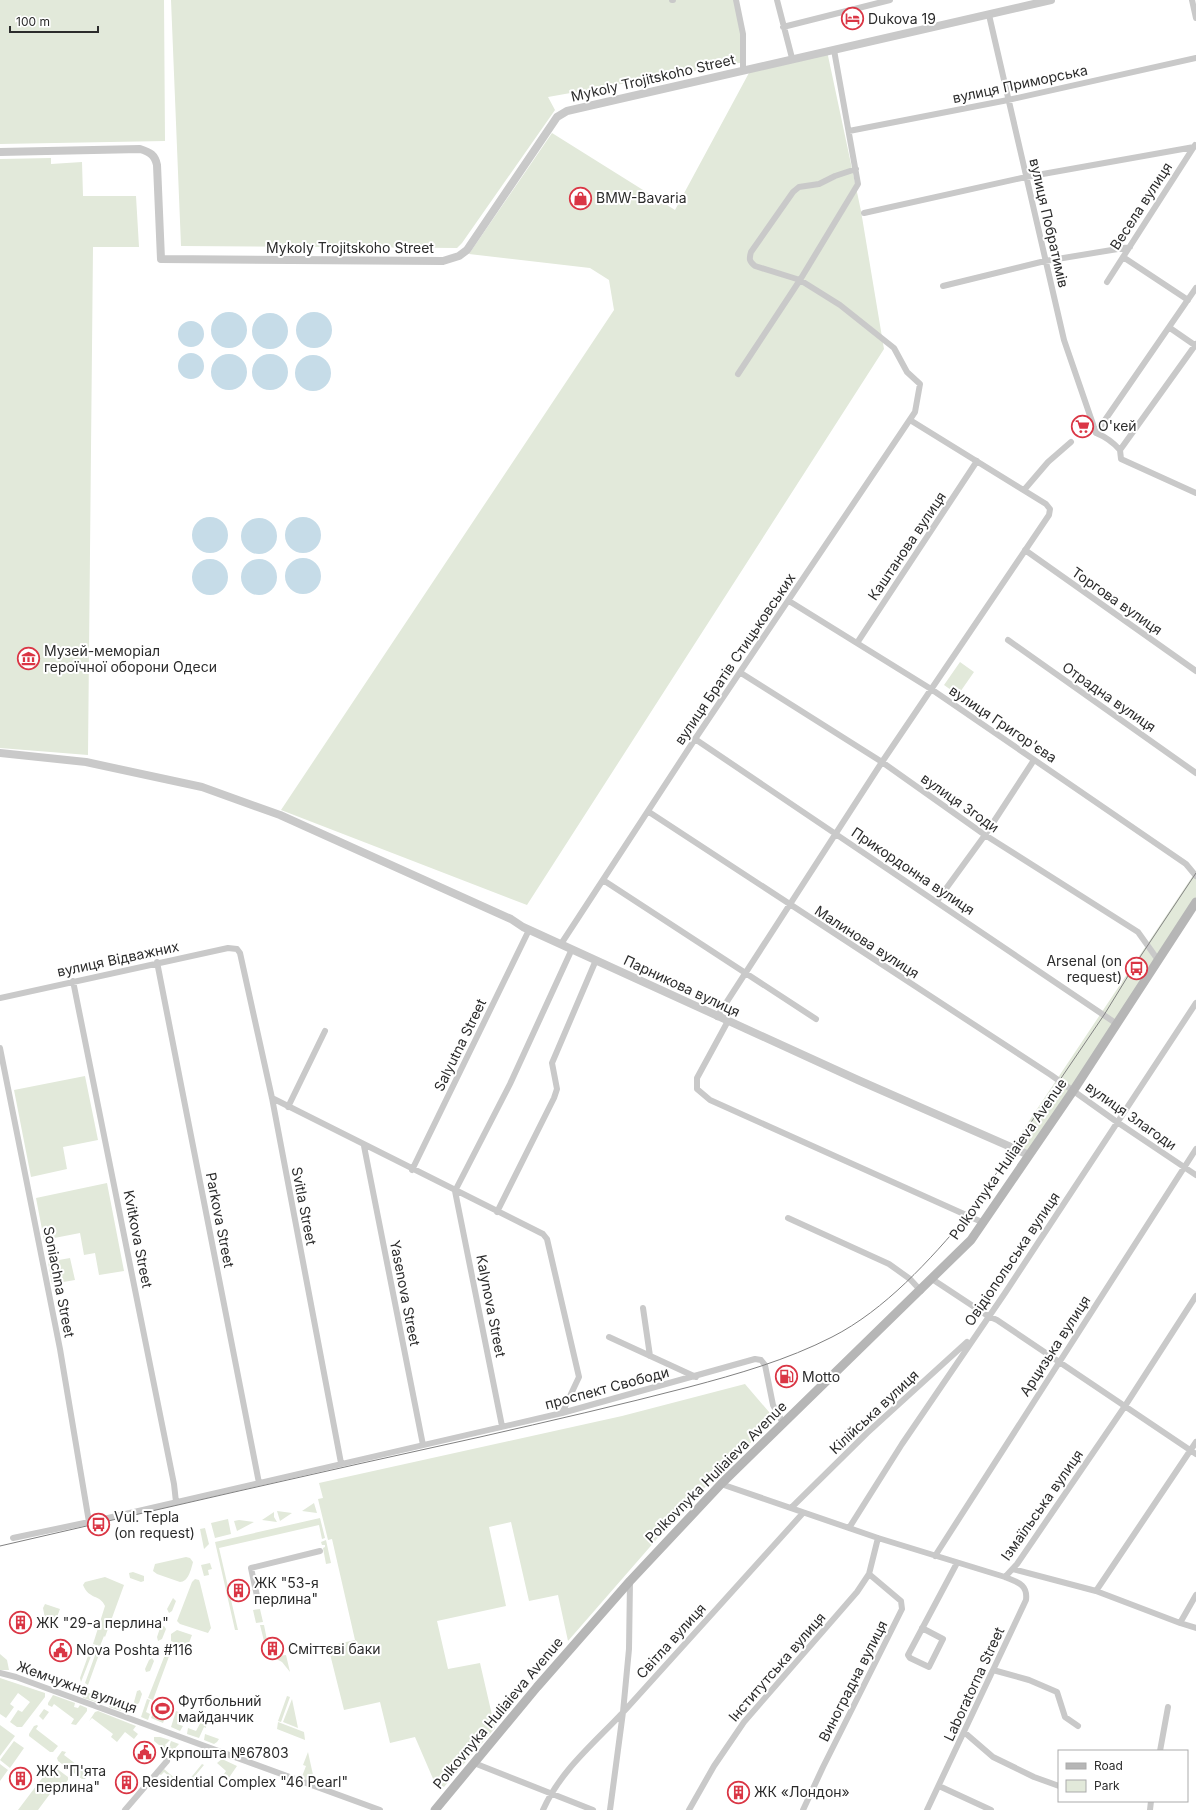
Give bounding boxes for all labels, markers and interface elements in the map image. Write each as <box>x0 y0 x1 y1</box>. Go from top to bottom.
hotel icon: Dukova 19 <box>840 6 866 32</box>
scale bar <box>10 8 98 34</box>
place label: Dukova 19 <box>868 10 936 27</box>
text: 100 m <box>16 14 50 29</box>
street label: Mykoly Trojitskoho Street <box>569 50 737 105</box>
street label: вулиця Приморська <box>951 61 1089 106</box>
street label: вулиця Побратимів <box>1026 157 1073 289</box>
street label: Весела вулиця <box>1106 159 1175 253</box>
shop icon: BMW-Bavaria <box>568 185 594 211</box>
place label: BMW-Bavaria <box>596 189 687 206</box>
street label: Mykoly Trojitskoho Street <box>266 239 434 256</box>
supermarket icon: О'кей <box>1070 413 1096 439</box>
place label: О'кей <box>1098 417 1137 434</box>
street label: Каштанова вулиця <box>864 488 949 603</box>
street label: Торгова вулиця <box>1069 563 1166 638</box>
street label: вулиця Братів Стицьковських <box>671 569 799 748</box>
place label: Музей-меморіал героїчної оборони Одеси <box>44 642 217 675</box>
museum icon: Музей-меморіал героїчної оборони Одеси <box>16 646 42 672</box>
street label: Отрадна вулиця <box>1059 658 1159 735</box>
street label: вулиця Григор'єва <box>946 681 1060 766</box>
street label: вулиця Згоди <box>918 769 1003 836</box>
street label: Прикордонна вулиця <box>849 823 978 918</box>
street label: Малинова вулиця <box>812 902 923 982</box>
street label: вулиця Відважних <box>55 937 181 980</box>
street label: Парникова вулиця <box>621 951 743 1020</box>
place label: Arsenal (on request) <box>1046 952 1122 985</box>
bus stop icon: Arsenal (on request) <box>1124 956 1150 982</box>
street label: Salyutna Street <box>430 995 489 1094</box>
street label: Polkovnyka Huliaieva Avenue <box>945 1075 1070 1243</box>
street label: вулиця Злагоди <box>1082 1078 1180 1153</box>
street label: Svitla Street <box>289 1165 321 1247</box>
street label: Parkova Street <box>203 1171 238 1269</box>
street label: Kvitkova Street <box>121 1189 156 1290</box>
street label: Овідіопольська вулиця <box>960 1189 1063 1329</box>
street label: Soniachna Street <box>40 1225 79 1339</box>
street label: Yasenova Street <box>387 1239 424 1348</box>
street label: Kalynova Street <box>473 1253 510 1359</box>
street label: Арцизька вулиця <box>1016 1292 1093 1399</box>
street label: проспект Свободи <box>543 1363 671 1412</box>
fuel station icon: Motto <box>774 1364 800 1390</box>
street label: Кілійська вулиця <box>826 1366 922 1457</box>
place label: Motto <box>802 1368 840 1385</box>
street label: Polkovnyka Huliaieva Avenue <box>641 1397 790 1546</box>
street label: Ізмаїльська вулиця <box>997 1446 1086 1563</box>
place label: Vul. Tepla (on request) <box>114 1508 195 1541</box>
bus stop icon: Vul. Tepla (on request) <box>85 1512 111 1538</box>
place label: ЖК "53-я перлина" <box>254 1574 319 1607</box>
building icon: ЖК "53-я перлина" <box>225 1578 251 1604</box>
street label: Світла вулиця <box>632 1599 709 1682</box>
street label: Інститутська вулиця <box>725 1609 829 1725</box>
building icon: ЖК "29-а перлина" <box>7 1610 33 1636</box>
place label: ЖК "29-а перлина" <box>36 1614 169 1631</box>
street label: Виноградна вулиця <box>815 1617 890 1744</box>
street label: Laboratorna Street <box>940 1624 1008 1743</box>
street label: Polkovnyka Huliaieva Avenue <box>429 1633 566 1792</box>
building icon: Сміттєві баки <box>260 1636 286 1662</box>
public building icon: Nova Poshta #116 <box>47 1637 73 1663</box>
place label: Сміттєві баки <box>288 1640 381 1657</box>
place label: Nova Poshta #116 <box>76 1641 193 1658</box>
street label: Жемчужна вулиця <box>15 1657 140 1716</box>
place label: Футбольний майданчик <box>178 1692 262 1725</box>
sports icon: Футбольний майданчик <box>149 1696 175 1722</box>
public building icon: Укрпошта №67803 <box>131 1740 157 1766</box>
place label: Укрпошта №67803 <box>160 1744 289 1761</box>
legend <box>1058 1750 1188 1802</box>
text: Road <box>1094 1758 1123 1773</box>
place label: ЖК "П'ята перлина" <box>36 1762 106 1795</box>
building icon: ЖК "П'ята перлина" <box>8 1766 34 1792</box>
building icon: Residential Complex "46 Pearl" <box>114 1769 140 1795</box>
place label: Residential Complex "46 Pearl" <box>142 1773 348 1790</box>
text: Park <box>1094 1778 1120 1793</box>
building icon: ЖК «Лондон» <box>726 1779 752 1805</box>
place label: ЖК «Лондон» <box>754 1783 850 1800</box>

